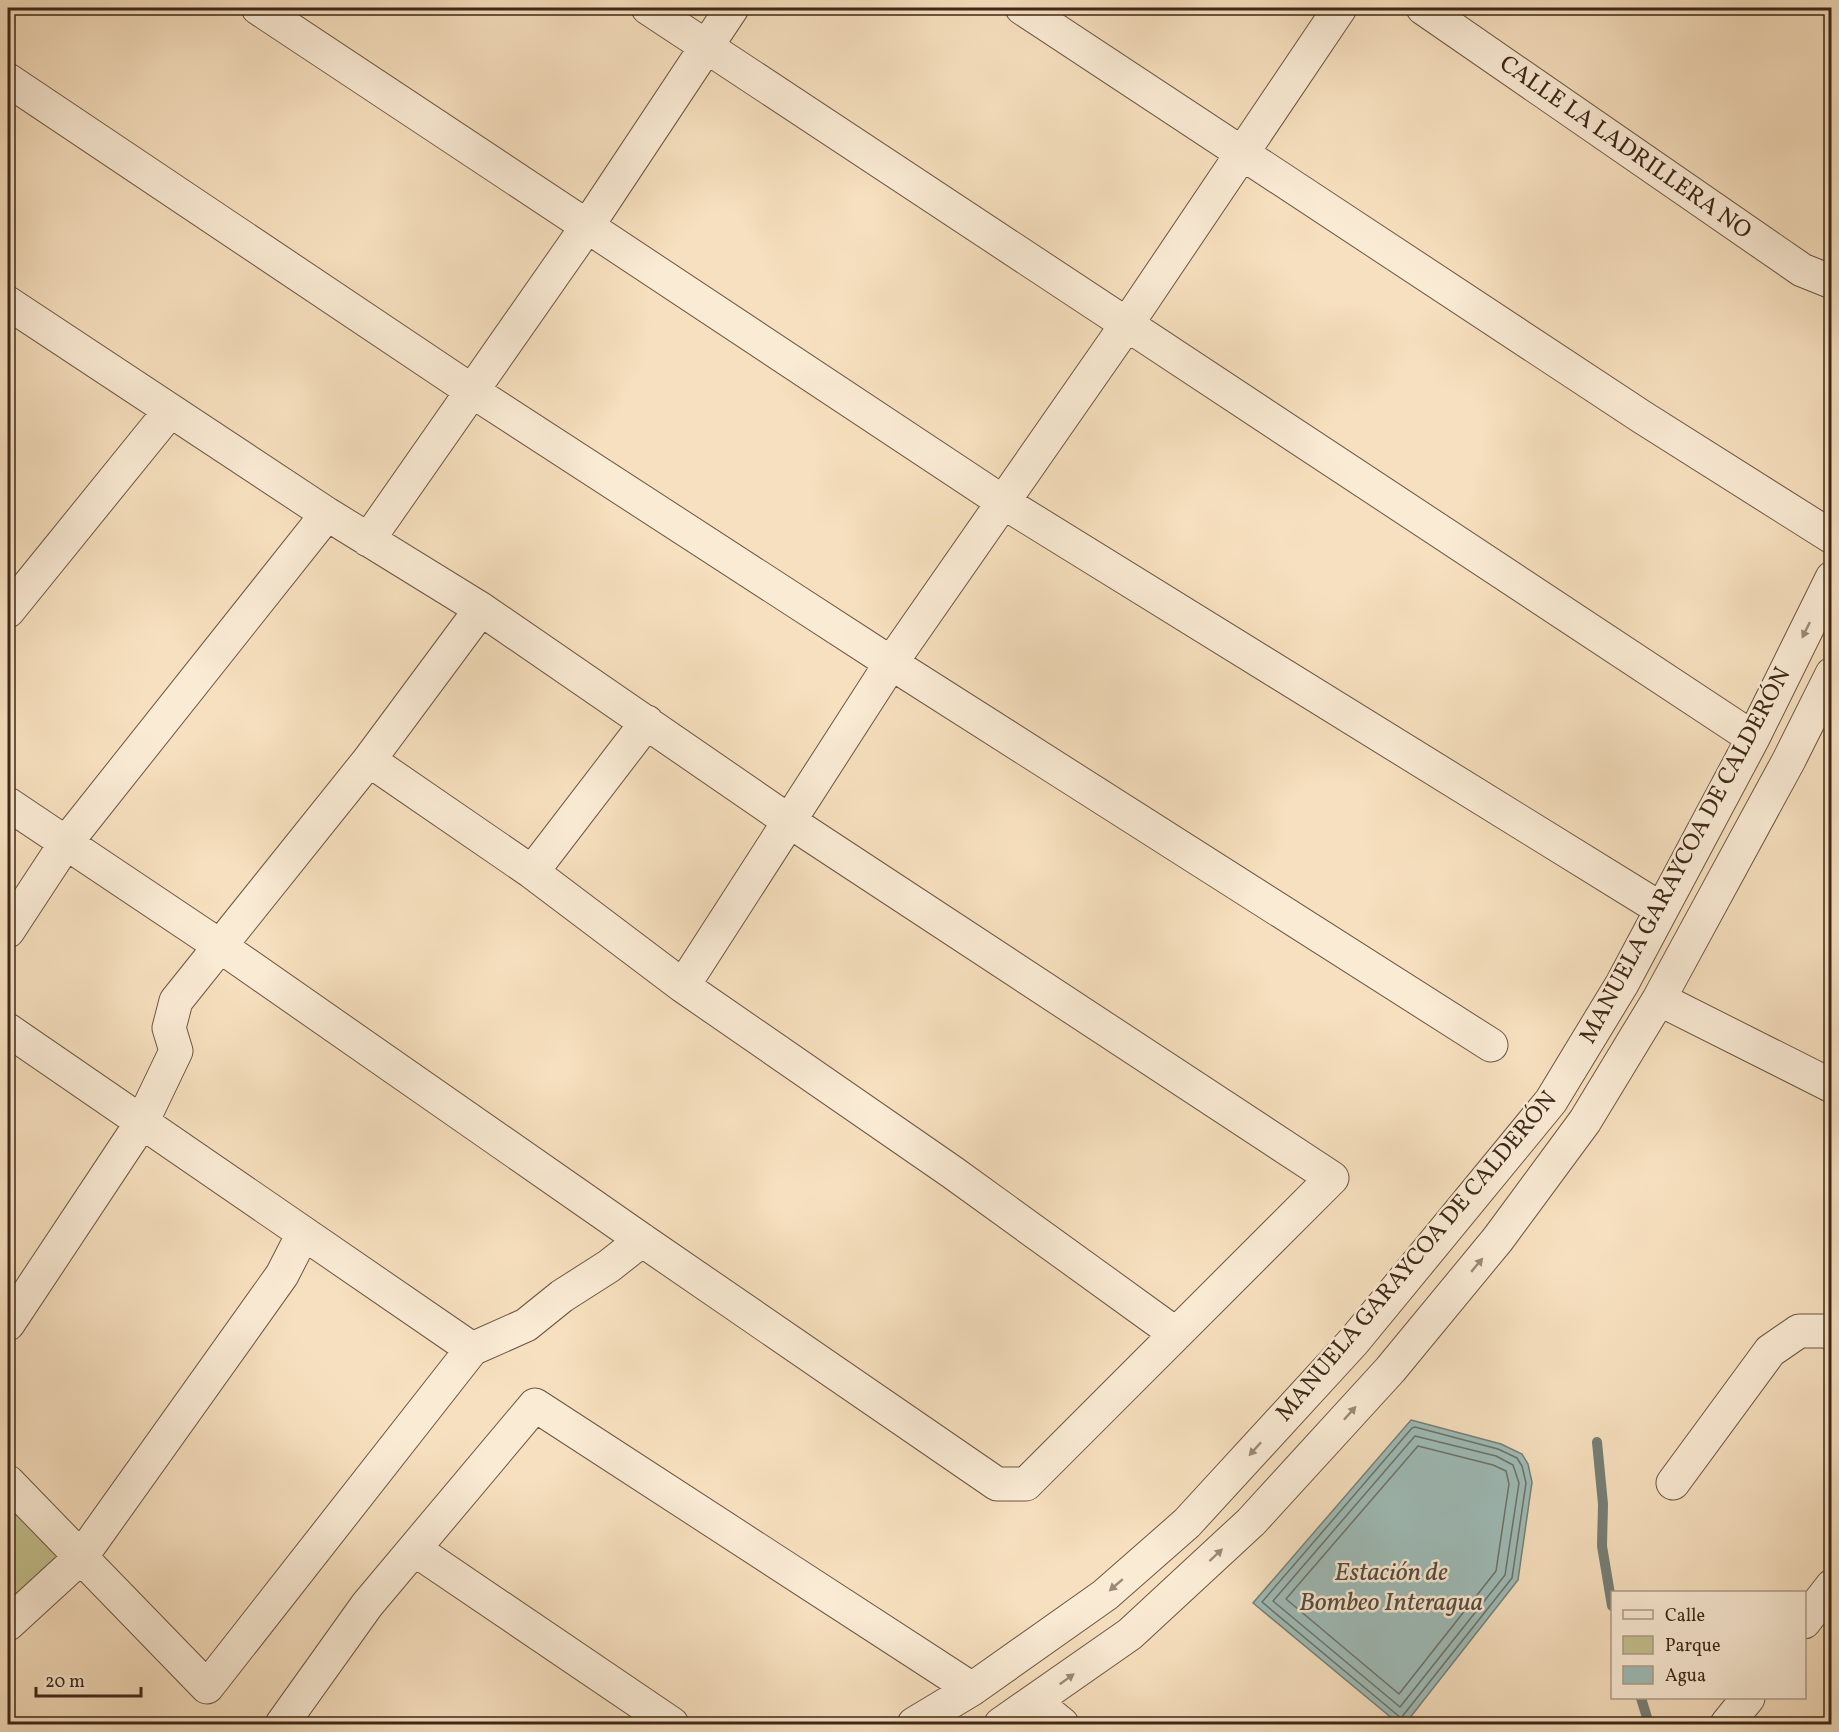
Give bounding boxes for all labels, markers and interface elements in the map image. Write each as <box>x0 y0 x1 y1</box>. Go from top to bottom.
street label: CALLE LA LADRILLERA NO <box>1492 48 1758 248</box>
one-way arrow <box>1801 621 1811 639</box>
street label: MANUELA GARAYCOA DE CALDERÓN <box>1572 662 1800 1050</box>
street label: MANUELA GARAYCOA DE CALDERÓN <box>1268 1084 1566 1430</box>
one-way arrow <box>1470 1257 1483 1273</box>
one-way arrow <box>1343 1406 1357 1421</box>
one-way arrow <box>1249 1441 1262 1456</box>
one-way arrow <box>1208 1549 1223 1562</box>
water label: Estación de Bombeo Interagua <box>1299 1555 1483 1621</box>
one-way arrow <box>1108 1579 1124 1592</box>
legend <box>1611 1591 1806 1699</box>
text: Calle <box>1665 1604 1705 1629</box>
text: Parque <box>1665 1634 1720 1659</box>
scale bar <box>36 1660 141 1698</box>
text: Agua <box>1665 1664 1706 1689</box>
text: 20 m <box>45 1670 85 1695</box>
one-way arrow <box>1059 1674 1074 1686</box>

